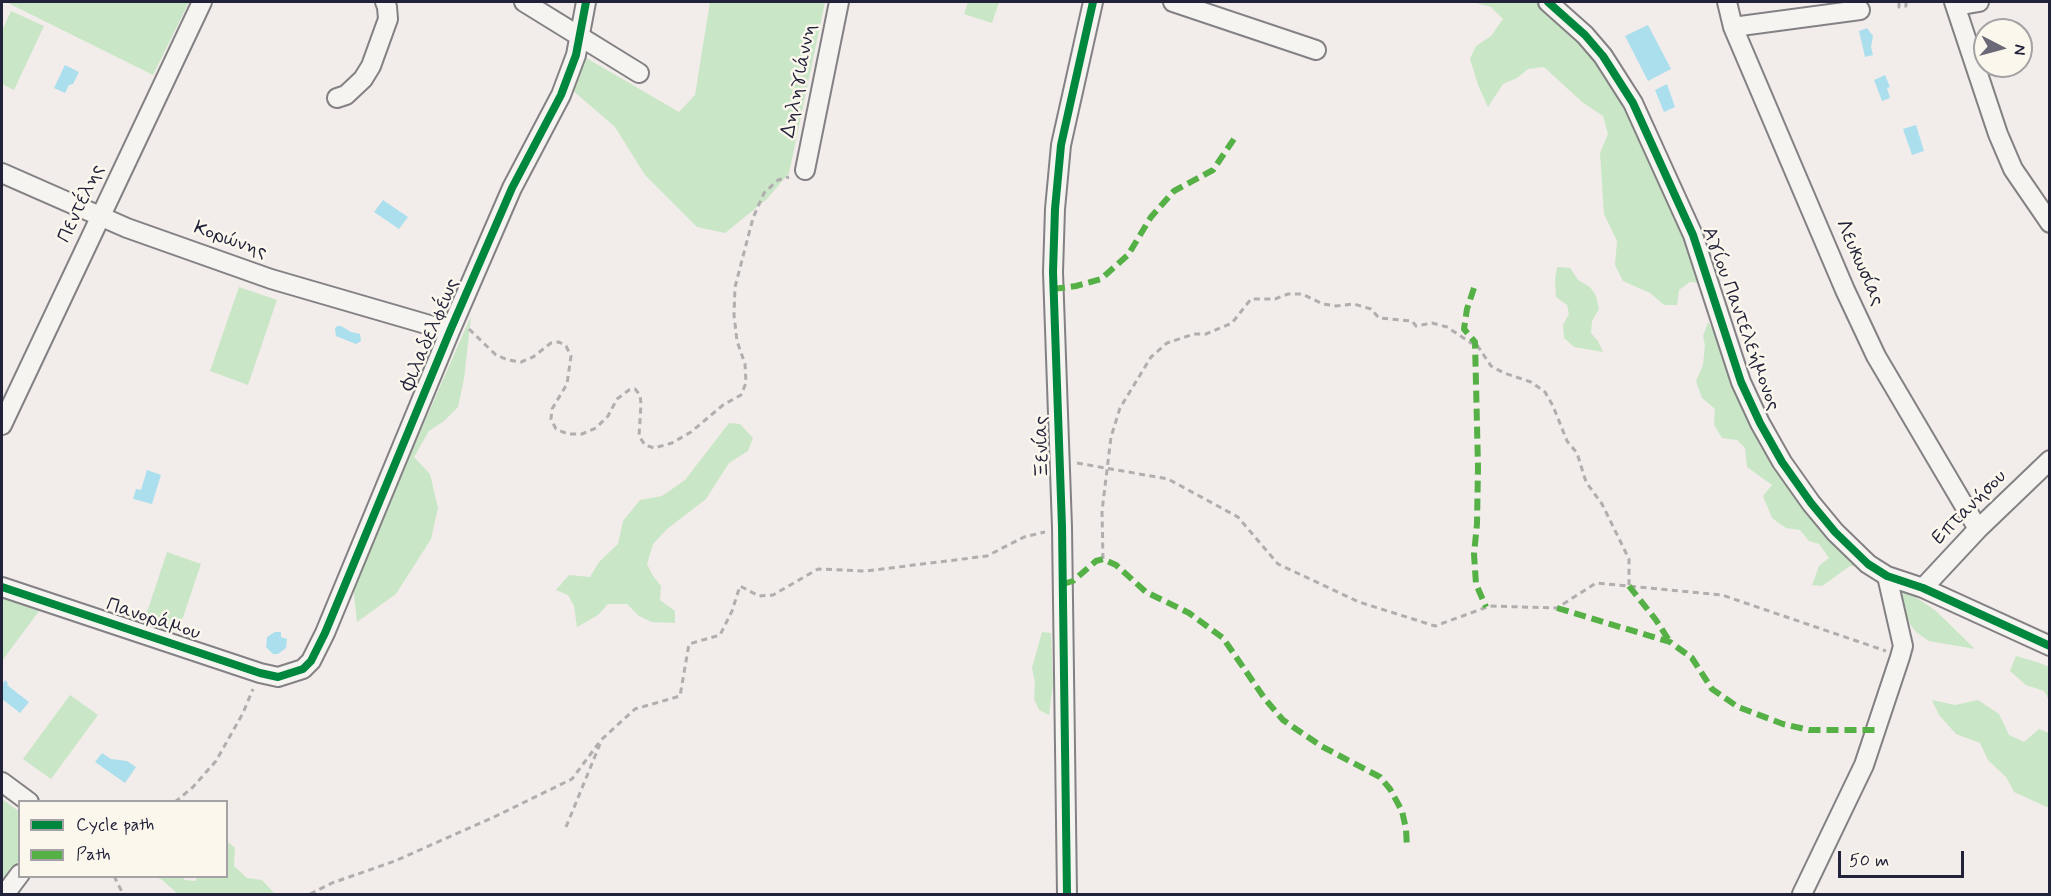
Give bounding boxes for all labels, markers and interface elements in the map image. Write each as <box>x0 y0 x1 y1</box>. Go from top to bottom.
north arrow <box>1973 18 2033 78</box>
street label: Δηληγιάννη <box>777 22 823 140</box>
text: N <box>2008 43 2030 56</box>
street label: Πεντέλης <box>53 161 111 247</box>
street label: Λευκωσίας <box>1829 216 1889 310</box>
street label: Κορώνης <box>190 217 270 265</box>
street label: Αγίου Παντελεήμονος <box>1696 224 1784 414</box>
street label: Φιλαδελφέως <box>397 275 465 395</box>
street label: Ξενίας <box>1030 415 1056 479</box>
street label: Επτανήσου <box>1928 466 2012 550</box>
street label: Πανοράμου <box>103 594 203 646</box>
legend <box>18 800 228 878</box>
text: Cycle path <box>76 813 154 837</box>
scale bar <box>1841 839 1967 877</box>
text: Path <box>76 843 111 867</box>
text: 50 m <box>1849 849 1889 873</box>

